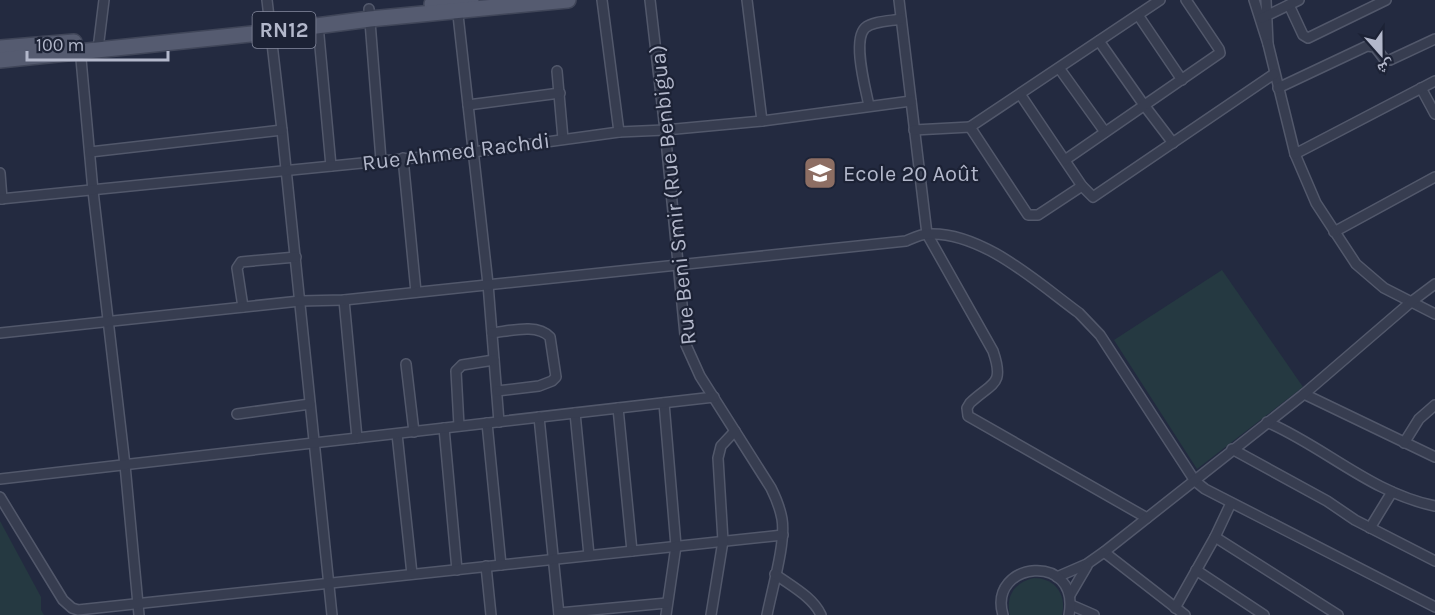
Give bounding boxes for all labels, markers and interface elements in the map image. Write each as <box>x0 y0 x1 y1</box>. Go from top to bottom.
road number: RN12 <box>252 12 316 48</box>
scale bar <box>27 24 168 62</box>
north arrow <box>1351 24 1411 84</box>
text: 100 m <box>36 34 84 56</box>
street label: Rue Beni Smir (Rue Benbigua) <box>644 44 702 346</box>
text: ش <box>1375 56 1398 79</box>
street label: Rue Ahmed Rachdi <box>361 128 552 176</box>
school or university icon: Ecole 20 Août <box>802 155 838 191</box>
place label: Ecole 20 Août <box>843 161 979 187</box>

